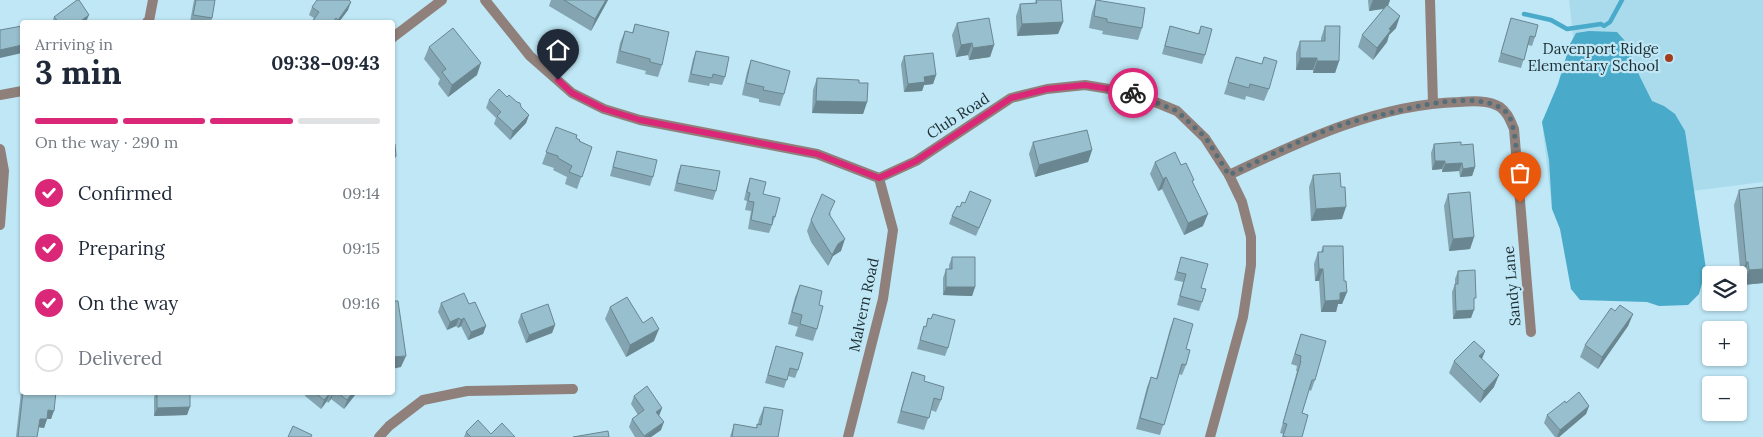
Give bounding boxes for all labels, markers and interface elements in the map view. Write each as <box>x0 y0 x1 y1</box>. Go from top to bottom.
pin <box>537 29 579 80</box>
text: Arriving in <box>35 34 113 54</box>
icon: home <box>544 36 572 64</box>
place label: Davenport Ridge Elementary School <box>1528 39 1659 75</box>
text: 09:38–09:43 <box>271 51 380 75</box>
text: 3 min <box>35 52 122 93</box>
marker: Davenport Ridge Elementary School <box>1663 52 1675 64</box>
courier <box>1108 68 1158 118</box>
icon: bike <box>1119 79 1147 107</box>
street label: Club Road <box>923 88 993 143</box>
text: On the way · 290 m <box>35 132 178 152</box>
pin <box>1499 152 1541 203</box>
icon: bag <box>1506 159 1534 187</box>
icon: check <box>35 179 63 207</box>
text: Confirmed <box>78 181 173 205</box>
text: 09:14 <box>342 183 380 203</box>
icon: check <box>35 234 63 262</box>
text: Preparing <box>78 236 165 260</box>
text: 09:15 <box>342 238 380 258</box>
street label: Sandy Lane <box>1499 245 1524 327</box>
street label: Malvern Road <box>844 256 883 354</box>
map controls <box>1702 266 1747 421</box>
button: layers <box>1702 266 1747 311</box>
icon: check <box>35 289 63 317</box>
text: On the way <box>78 291 178 315</box>
text: 09:16 <box>342 293 380 313</box>
button: + <box>1702 321 1747 366</box>
text: Delivered <box>78 346 162 370</box>
button: − <box>1702 376 1747 421</box>

